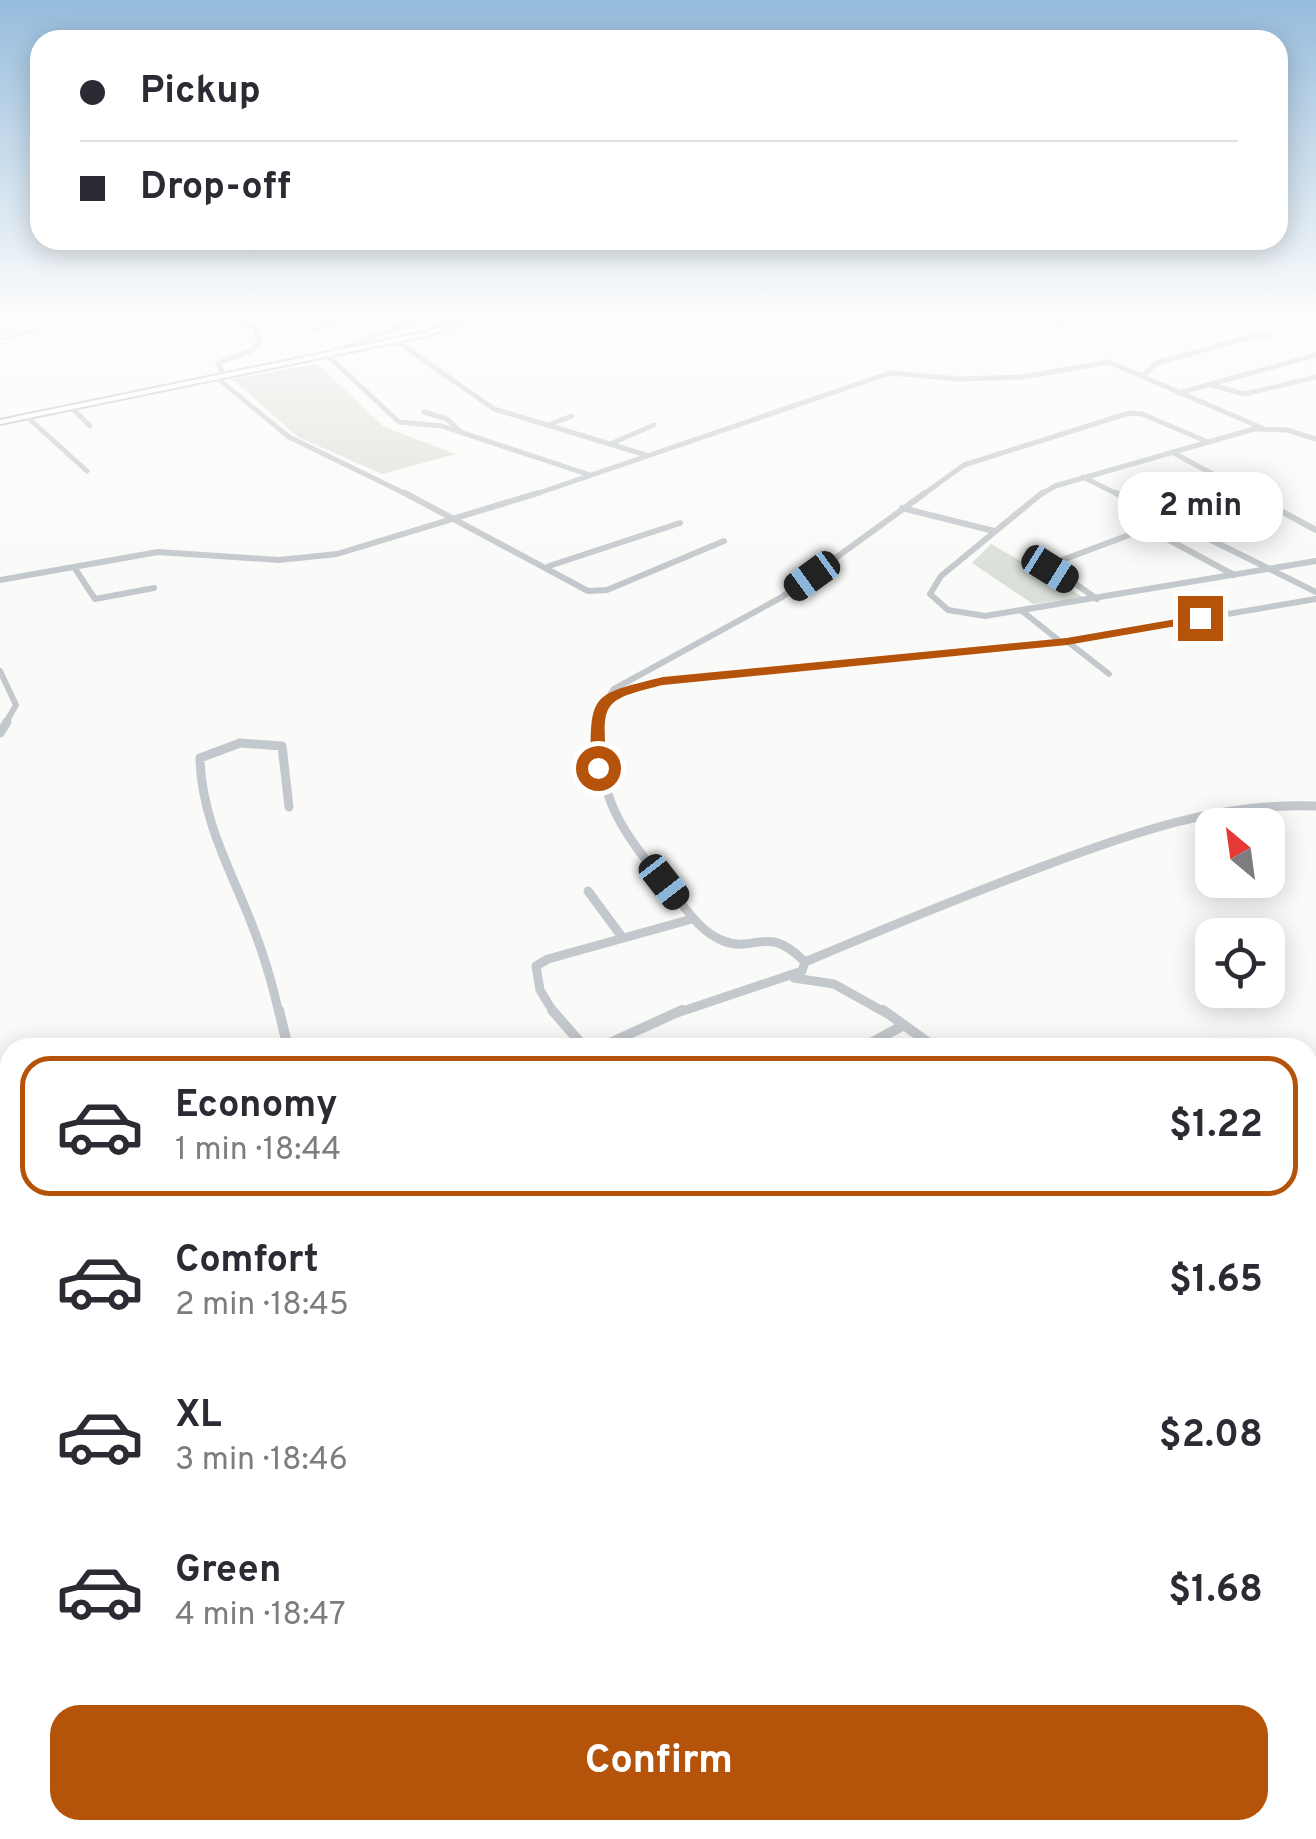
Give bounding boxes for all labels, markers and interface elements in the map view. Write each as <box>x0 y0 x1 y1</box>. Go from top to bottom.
text: Pickup <box>140 68 261 117</box>
text: Drop-off <box>140 164 291 213</box>
callout: 2 min <box>1118 473 1282 543</box>
text: 2 min <box>1159 487 1242 527</box>
car <box>1017 540 1083 598</box>
car <box>779 546 845 606</box>
route end <box>1178 596 1223 641</box>
route start <box>576 746 621 791</box>
north arrow <box>1195 808 1285 898</box>
map controls <box>1195 808 1285 1008</box>
car <box>634 849 694 915</box>
button: locate <box>1195 918 1285 1008</box>
icon: car <box>55 1081 145 1171</box>
text: Economy <box>175 1082 337 1131</box>
text: $1.22 <box>1169 1102 1263 1151</box>
text: 1 min · 18:44 <box>175 1131 341 1171</box>
icon: car <box>55 1236 145 1326</box>
text: Comfort <box>175 1237 319 1286</box>
text: $1.65 <box>1169 1257 1263 1306</box>
text: 2 min · 18:45 <box>175 1286 349 1326</box>
icon: car <box>55 1391 145 1481</box>
text: XL <box>175 1392 222 1441</box>
text: $2.08 <box>1159 1412 1263 1461</box>
text: 3 min · 18:46 <box>175 1441 348 1481</box>
icon: car <box>55 1546 145 1636</box>
text: Green <box>175 1547 281 1596</box>
text: $1.68 <box>1168 1567 1263 1616</box>
text: 4 min · 18:47 <box>175 1596 346 1636</box>
button: Confirm <box>50 1705 1268 1820</box>

